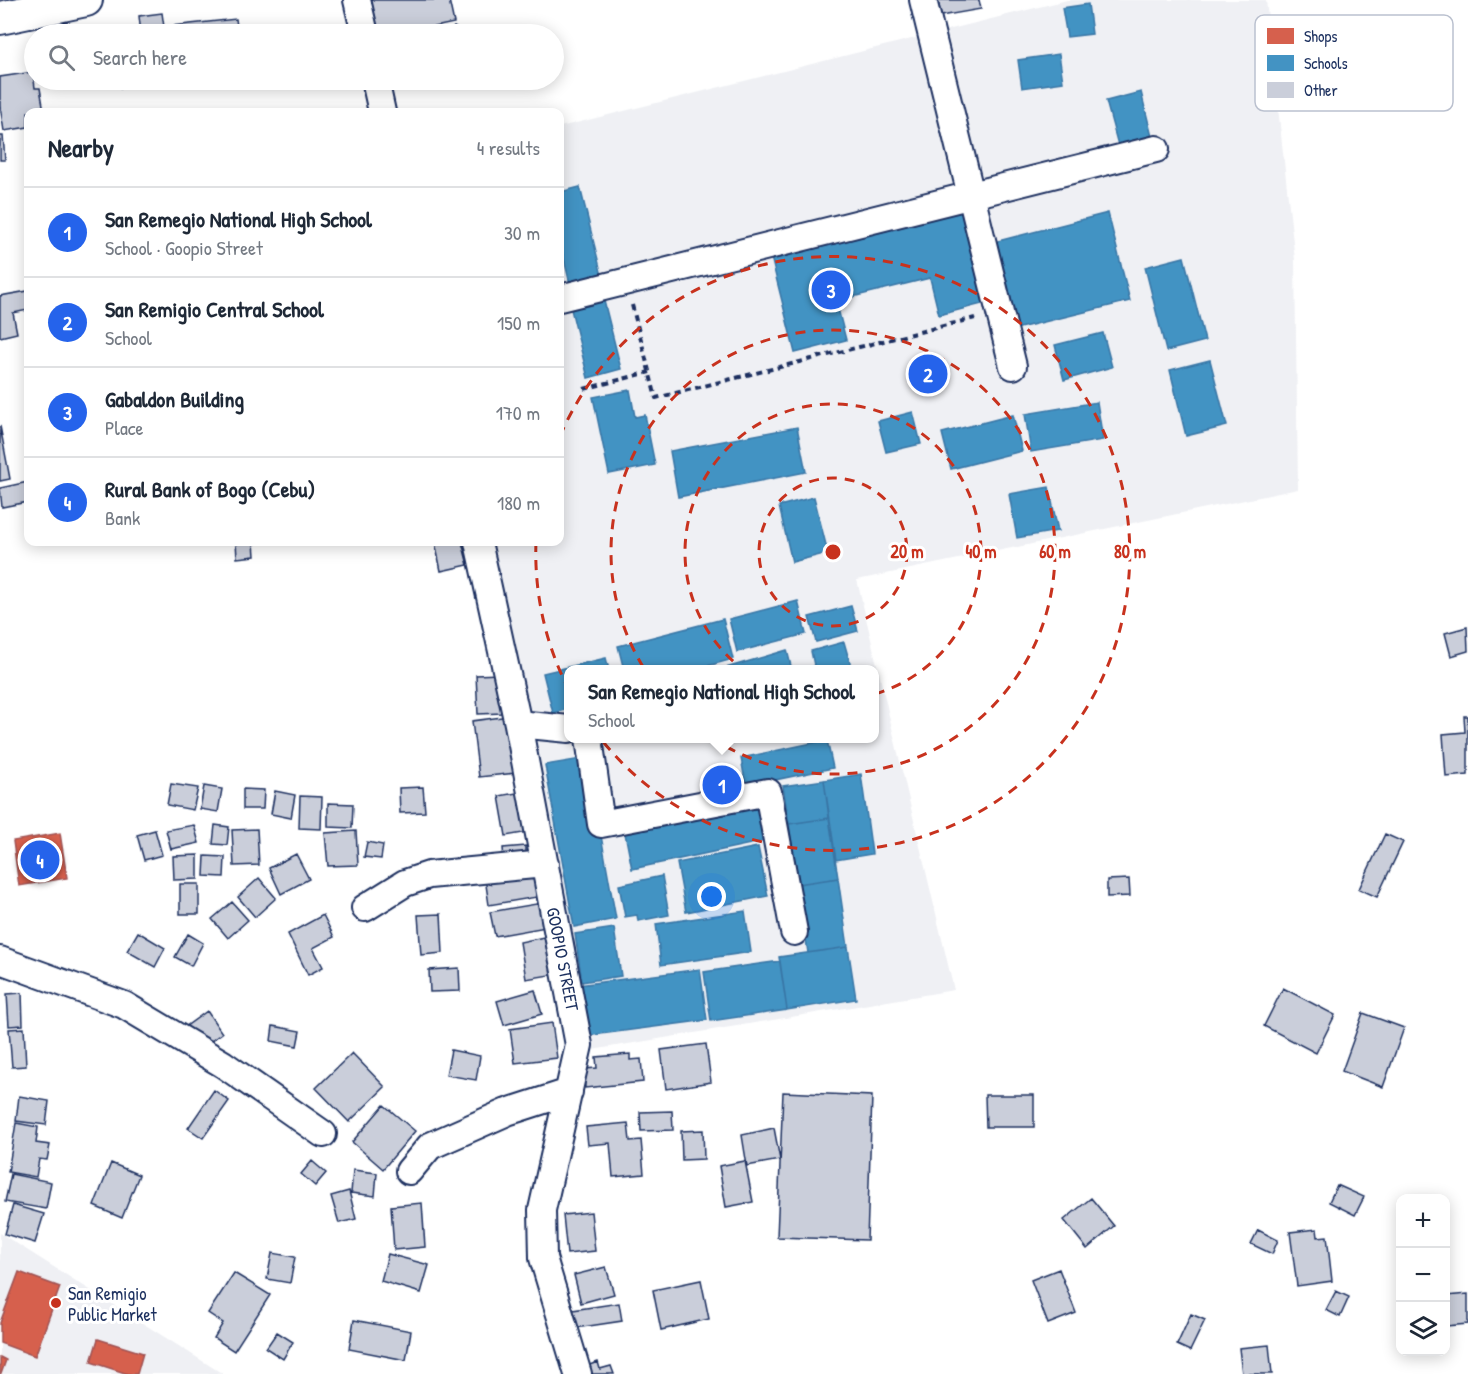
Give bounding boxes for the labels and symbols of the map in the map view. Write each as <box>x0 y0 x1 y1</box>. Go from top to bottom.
legend <box>1255 15 1453 111</box>
text: Shops <box>1304 25 1338 47</box>
text: Schools <box>1304 52 1348 74</box>
text: Other <box>1304 79 1338 101</box>
pin: 3 <box>812 268 850 312</box>
pin: 2 <box>908 352 948 397</box>
text: 20 m <box>891 539 923 564</box>
text: 40 m <box>965 539 997 564</box>
text: 60 m <box>1039 539 1071 564</box>
text: 80 m <box>1114 539 1146 564</box>
centre of rings <box>823 542 843 562</box>
pin: 1 <box>702 762 742 808</box>
pin: 4 <box>20 838 60 882</box>
your location <box>697 882 726 911</box>
street label: GOOPIO STREET <box>541 905 585 1013</box>
place label: San Remigio Public Market <box>68 1281 158 1327</box>
marker: San Remigio Public Market <box>49 1296 63 1310</box>

